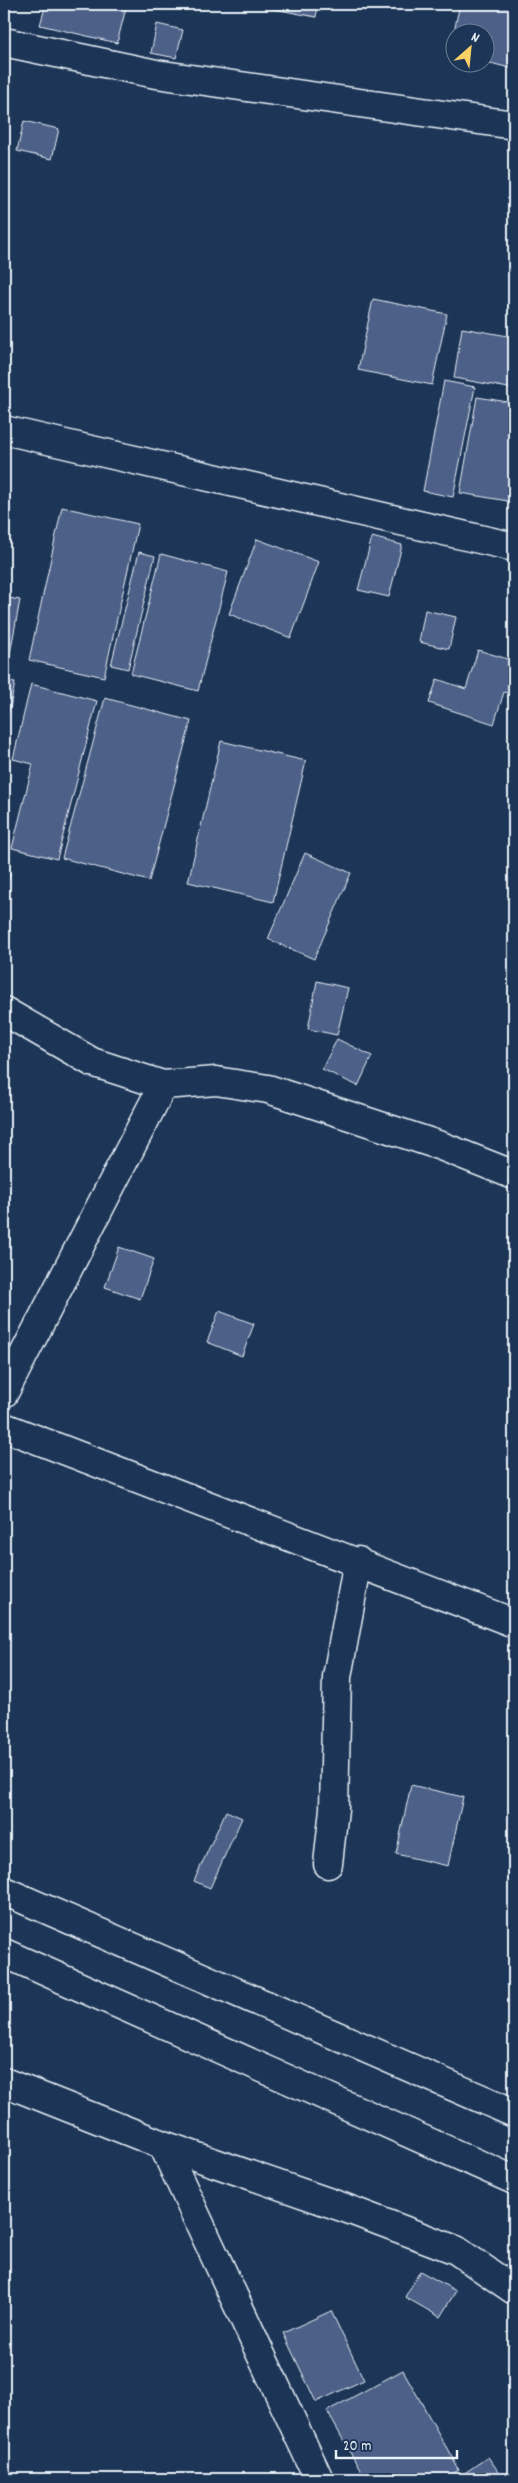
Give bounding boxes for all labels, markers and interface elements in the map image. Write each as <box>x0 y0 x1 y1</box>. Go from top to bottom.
north arrow <box>446 22 496 72</box>
text: N <box>467 28 483 49</box>
scale bar <box>336 2428 457 2460</box>
text: 20 m <box>343 2436 371 2458</box>

